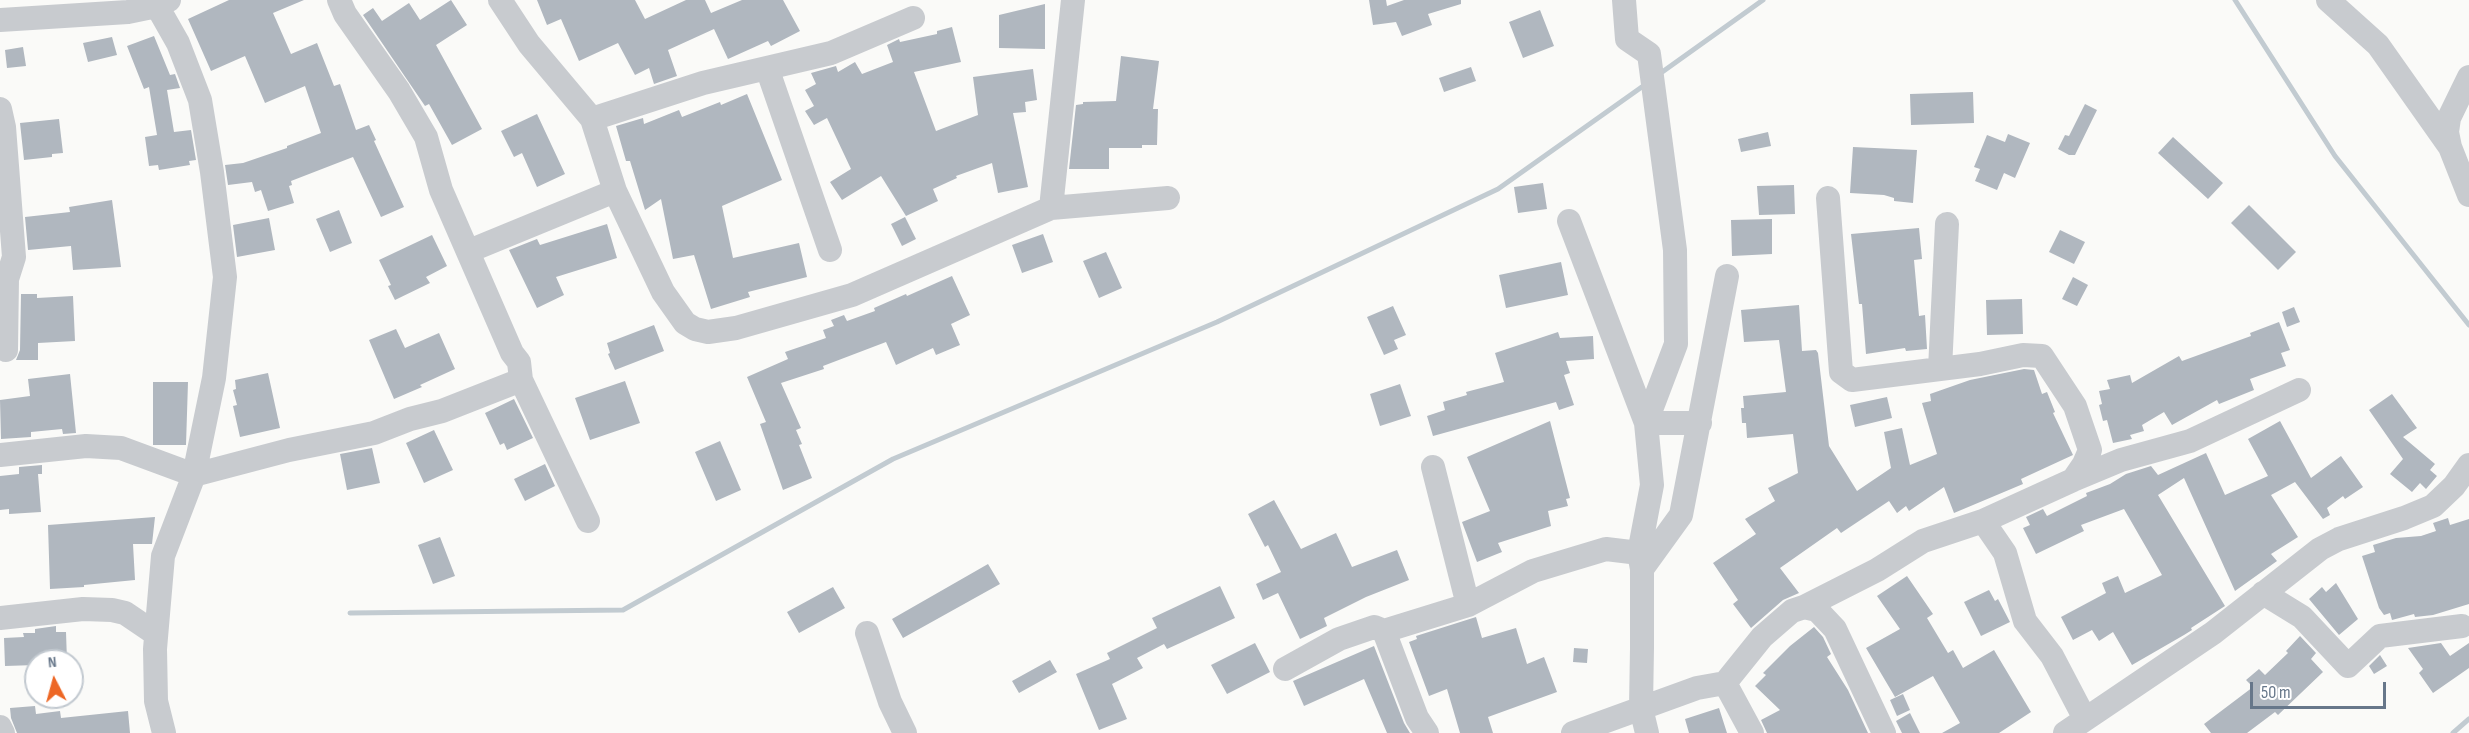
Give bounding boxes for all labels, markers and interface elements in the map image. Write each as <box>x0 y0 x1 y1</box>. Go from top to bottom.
north arrow <box>24 649 84 709</box>
text: N <box>47 653 58 672</box>
scale bar <box>2253 670 2390 708</box>
text: 50 m <box>2261 682 2291 703</box>

